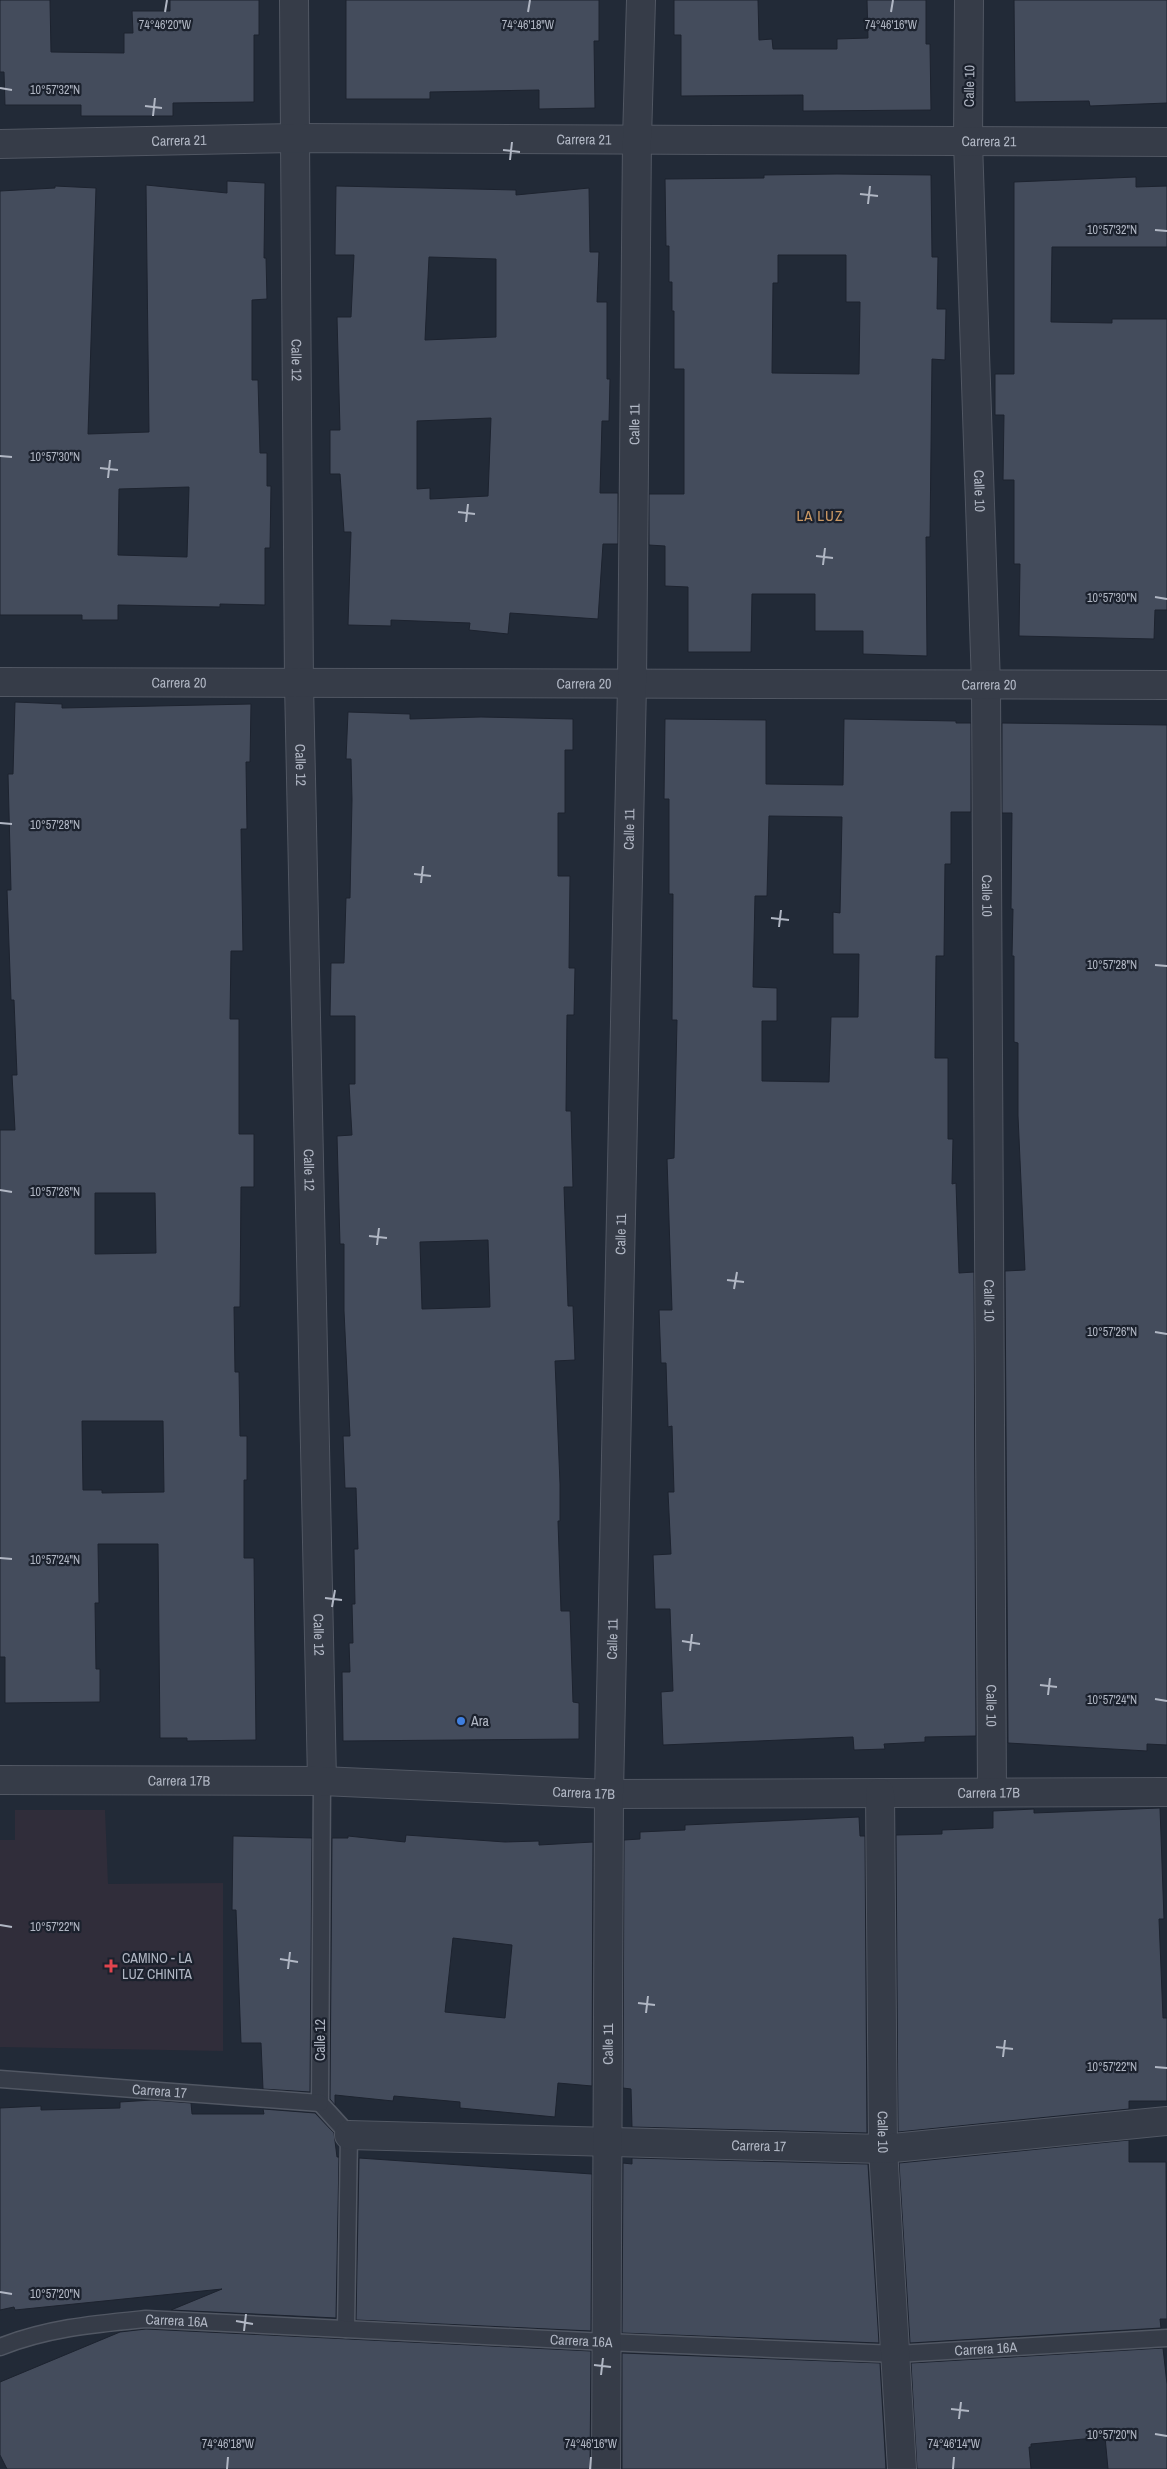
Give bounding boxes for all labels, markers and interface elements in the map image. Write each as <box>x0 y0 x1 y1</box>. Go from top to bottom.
text: 74°46'20"W <box>139 17 192 33</box>
text: 74°46'18"W <box>502 17 555 33</box>
text: 74°46'16"W <box>865 17 918 33</box>
street label: Calle 10 <box>960 65 978 107</box>
text: 10°57'32"N <box>30 82 80 98</box>
street label: Carrera 21 <box>556 130 612 148</box>
street label: Carrera 21 <box>151 131 207 150</box>
street label: Carrera 21 <box>961 132 1017 150</box>
text: 10°57'32"N <box>1087 222 1137 238</box>
street label: Calle 12 <box>287 339 306 381</box>
street label: Calle 11 <box>625 403 644 445</box>
text: 10°57'30"N <box>30 449 80 465</box>
street label: Calle 10 <box>970 469 989 512</box>
district label: LA LUZ <box>796 505 844 526</box>
text: 10°57'30"N <box>1087 590 1137 606</box>
street label: Carrera 20 <box>152 673 206 692</box>
street label: Carrera 20 <box>557 674 611 693</box>
street label: Carrera 20 <box>962 675 1016 694</box>
street label: Calle 12 <box>291 744 310 786</box>
street label: Calle 11 <box>620 808 638 850</box>
text: 10°57'28"N <box>30 817 80 833</box>
street label: Calle 10 <box>978 875 996 917</box>
text: 10°57'28"N <box>1087 957 1137 973</box>
street label: Calle 12 <box>300 1149 319 1191</box>
text: 10°57'26"N <box>30 1184 80 1200</box>
street label: Calle 11 <box>611 1213 630 1255</box>
street label: Calle 10 <box>980 1280 998 1322</box>
text: 10°57'26"N <box>1087 1324 1137 1340</box>
text: 10°57'24"N <box>30 1552 80 1568</box>
street label: Calle 12 <box>309 1613 328 1656</box>
street label: Calle 11 <box>603 1618 622 1660</box>
street label: Calle 10 <box>982 1685 1001 1727</box>
text: 10°57'24"N <box>1087 1692 1137 1708</box>
place label: Ara <box>470 1712 489 1730</box>
marker: Ara <box>455 1715 467 1727</box>
street label: Carrera 17B <box>148 1771 211 1790</box>
street label: Carrera 17B <box>552 1782 615 1803</box>
street label: Carrera 17B <box>957 1784 1020 1802</box>
text: 10°57'22"N <box>30 1919 80 1935</box>
place label: CAMINO - LA LUZ CHINITA <box>122 1949 193 1983</box>
marker: CAMINO - LA LUZ CHINITA <box>104 1959 118 1973</box>
street label: Calle 12 <box>311 2019 329 2061</box>
street label: Calle 11 <box>599 2023 617 2065</box>
text: 10°57'22"N <box>1087 2059 1137 2075</box>
street label: Carrera 17 <box>131 2080 188 2102</box>
street label: Calle 10 <box>874 2111 892 2154</box>
street label: Carrera 17 <box>731 2136 787 2155</box>
text: 10°57'20"N <box>30 2286 80 2302</box>
street label: Carrera 16A <box>145 2310 209 2331</box>
street label: Carrera 16A <box>550 2330 613 2351</box>
street label: Carrera 16A <box>954 2338 1018 2360</box>
text: 10°57'20"N <box>1087 2427 1137 2443</box>
text: 74°46'18"W <box>202 2436 255 2452</box>
text: 74°46'16"W <box>565 2436 618 2452</box>
text: 74°46'14"W <box>928 2436 981 2452</box>

